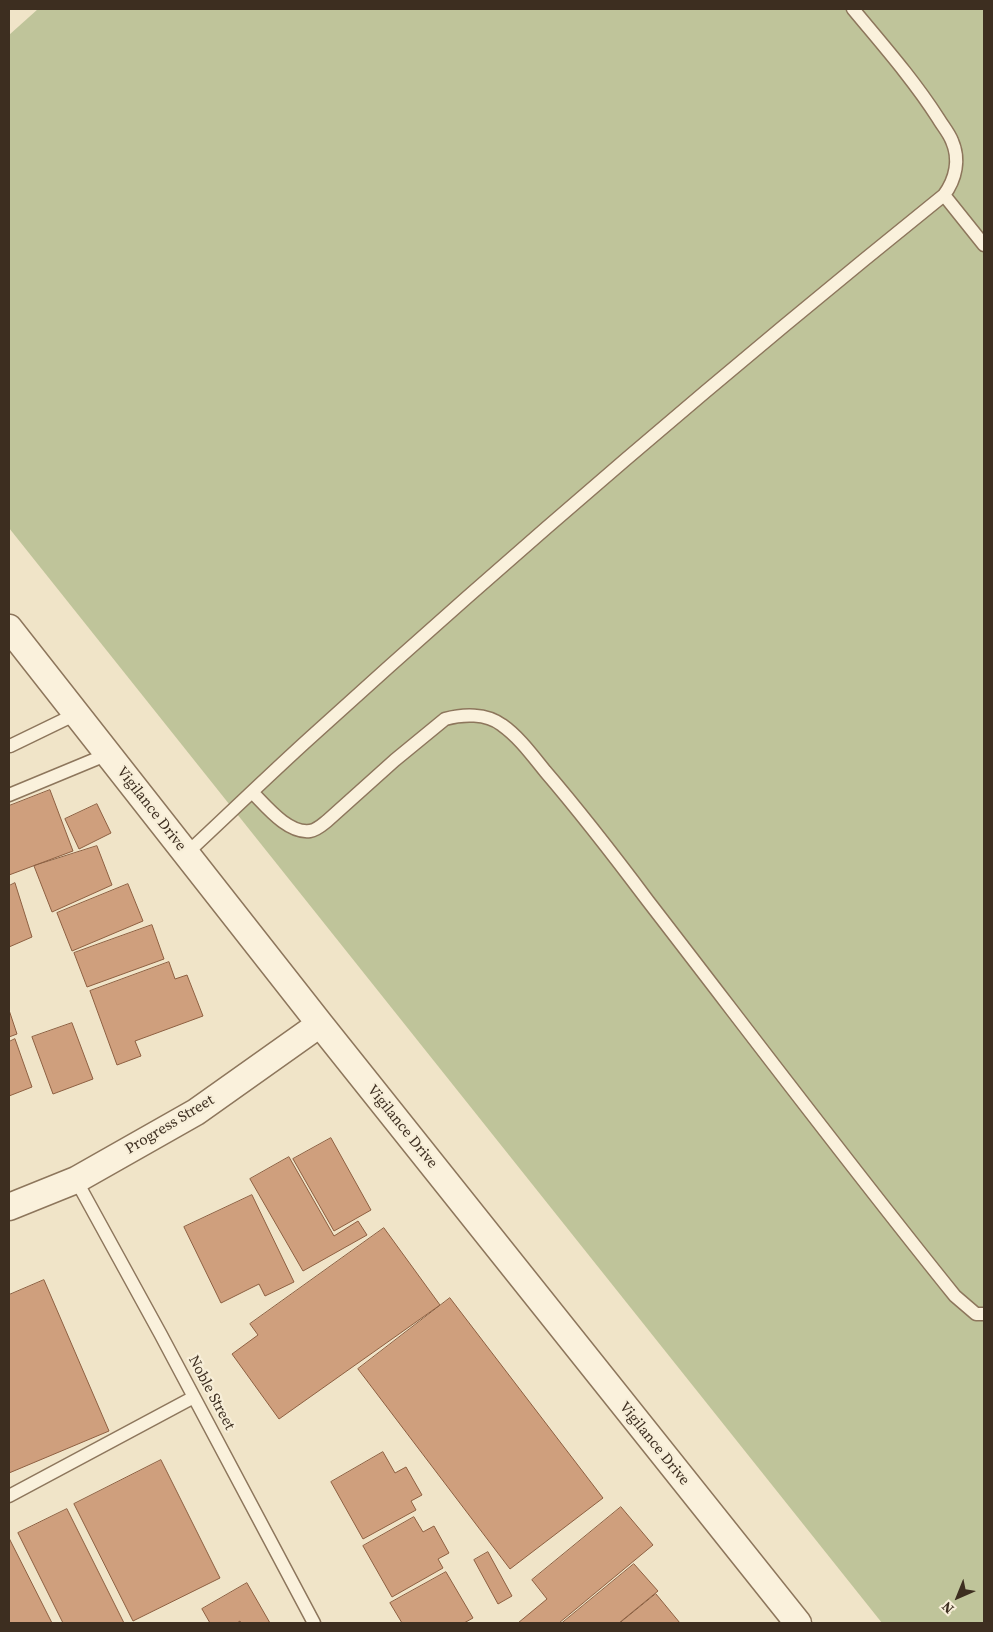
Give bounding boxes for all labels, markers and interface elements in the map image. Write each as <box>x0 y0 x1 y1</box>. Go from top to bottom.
street label: Vigilance Drive <box>113 763 189 855</box>
street label: Vigilance Drive <box>363 1082 441 1172</box>
street label: Progress Street <box>122 1092 218 1158</box>
street label: Noble Street <box>184 1353 238 1433</box>
street label: Vigilance Drive <box>615 1399 693 1489</box>
north arrow <box>933 1572 983 1622</box>
text: N <box>937 1597 958 1619</box>

